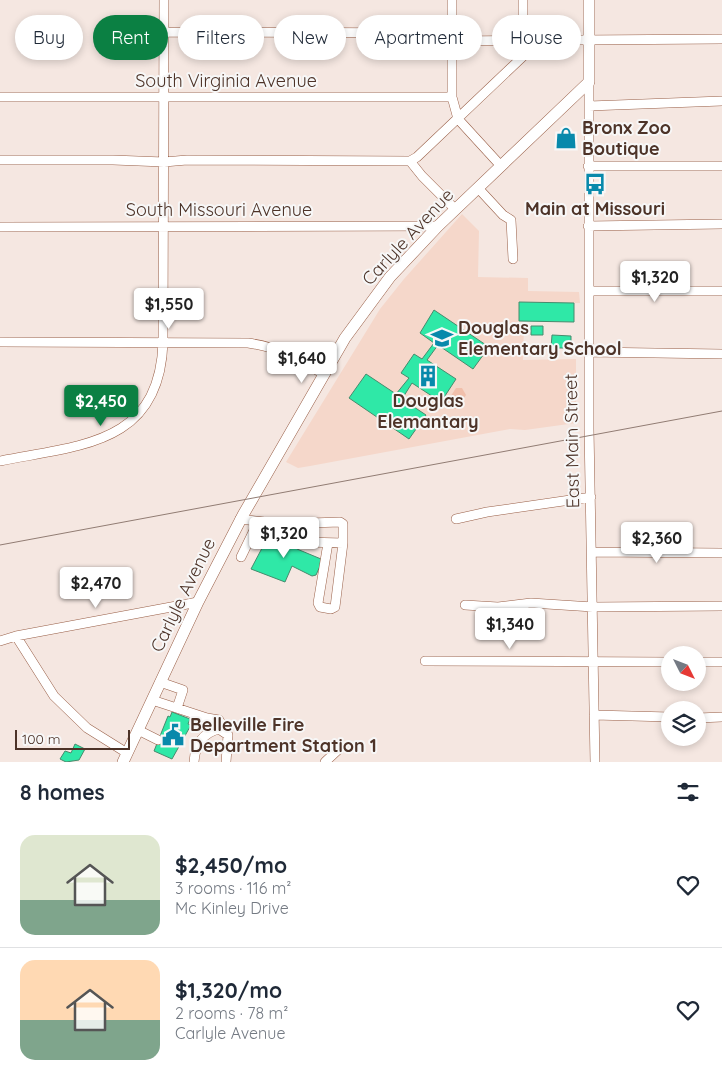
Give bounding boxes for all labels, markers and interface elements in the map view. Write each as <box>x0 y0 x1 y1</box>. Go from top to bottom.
chip: Buy <box>15 15 83 60</box>
chip: Rent <box>93 15 168 60</box>
chip: Filters <box>178 15 264 60</box>
chip: New <box>274 15 346 60</box>
chip: Apartment <box>356 15 482 60</box>
chip: House <box>492 15 581 60</box>
street label: South Virginia Avenue <box>135 69 317 92</box>
place label: Bronx Zoo Boutique <box>582 116 671 160</box>
shop icon: Bronx Zoo Boutique <box>553 125 579 151</box>
bus stop icon: Main at Missouri <box>582 171 608 197</box>
street label: Carlyle Avenue <box>357 183 458 290</box>
place label: Main at Missouri <box>525 197 665 220</box>
street label: South Missouri Avenue <box>126 198 312 221</box>
pin: $1,320 <box>614 260 696 303</box>
text: $1,320 <box>631 267 679 287</box>
pin: $1,550 <box>128 288 210 330</box>
text: $1,550 <box>145 294 193 314</box>
place label: Douglas Elementary School <box>458 316 622 360</box>
school or university icon: Douglas Elementary School <box>429 325 455 351</box>
pin: $1,640 <box>261 342 343 384</box>
text: $1,640 <box>278 348 326 368</box>
building icon: Douglas Elemantary <box>415 363 441 389</box>
street label: East Main Street <box>559 373 584 509</box>
pin: $2,450 <box>60 384 142 427</box>
place label: Douglas Elemantary <box>377 389 479 433</box>
text: $2,450 <box>75 391 127 411</box>
pin: $1,320 <box>243 516 325 559</box>
pin: $2,360 <box>616 522 698 564</box>
text: $1,320 <box>260 523 308 543</box>
text: $2,360 <box>632 528 682 548</box>
street label: Carlyle Avenue <box>145 534 220 656</box>
pin: $2,470 <box>55 566 137 609</box>
text: $2,470 <box>71 573 121 593</box>
pin: $1,340 <box>469 608 551 650</box>
text: $1,340 <box>486 614 534 634</box>
north arrow <box>661 646 706 691</box>
map controls <box>661 646 706 746</box>
button: layers <box>661 701 706 746</box>
place label: Belleville Fire Department Station 1 <box>190 713 377 757</box>
public building icon: Belleville Fire Department Station 1 <box>160 722 186 748</box>
scale bar <box>15 727 130 750</box>
text: 100 m <box>22 730 60 748</box>
icon: filters <box>674 778 702 806</box>
text: 8 homes <box>20 779 105 805</box>
text: $2,450/mo <box>175 852 287 878</box>
icon: home <box>60 855 120 915</box>
icon: heart <box>674 871 702 899</box>
text: 3 rooms · 116 m² <box>175 878 291 898</box>
text: Mc Kinley Drive <box>175 898 289 918</box>
text: $1,320/mo <box>175 977 282 1003</box>
icon: home <box>60 980 120 1040</box>
icon: heart <box>674 996 702 1024</box>
text: 2 rooms · 78 m² <box>175 1003 288 1023</box>
text: Carlyle Avenue <box>175 1023 285 1043</box>

